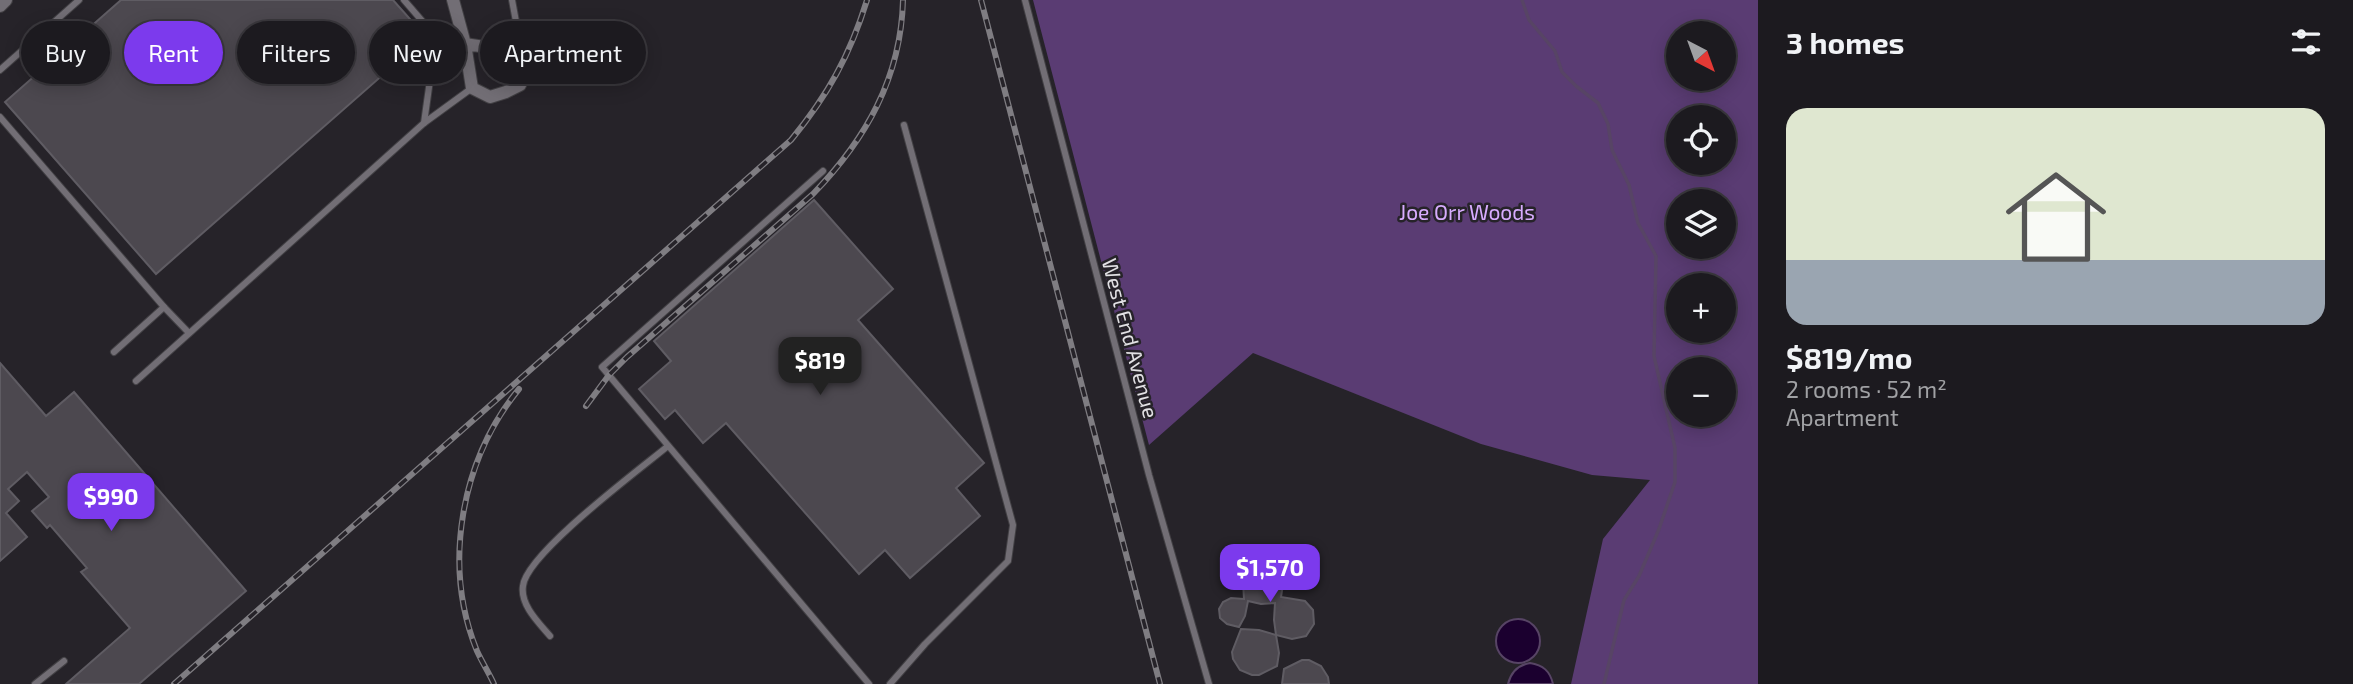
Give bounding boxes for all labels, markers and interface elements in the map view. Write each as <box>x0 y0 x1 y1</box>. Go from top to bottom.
chip: Buy <box>21 21 110 84</box>
chip: Rent <box>124 21 223 84</box>
chip: Filters <box>237 21 355 84</box>
chip: New <box>369 21 466 84</box>
chip: Apartment <box>480 21 646 84</box>
north arrow <box>1666 21 1736 91</box>
map controls <box>1666 21 1736 427</box>
icon: filters <box>2287 23 2325 61</box>
text: 3 homes <box>1786 24 1905 60</box>
button: locate <box>1666 105 1736 175</box>
icon: home <box>1993 154 2119 280</box>
button: layers <box>1666 189 1736 259</box>
park label: Joe Orr Woods <box>1399 199 1535 224</box>
street label: West End Avenue <box>1098 255 1164 421</box>
button: + <box>1666 273 1736 343</box>
pin: $819 <box>779 338 861 397</box>
text: $819/mo <box>1786 339 1913 375</box>
text: $819 <box>794 346 846 374</box>
button: − <box>1666 357 1736 427</box>
text: 2 rooms · 52 m² <box>1786 375 1947 403</box>
text: Apartment <box>1786 403 1899 431</box>
pin: $990 <box>70 474 152 533</box>
text: $990 <box>84 482 139 510</box>
pin: $1,570 <box>1213 544 1327 604</box>
text: $1,570 <box>1236 553 1304 581</box>

